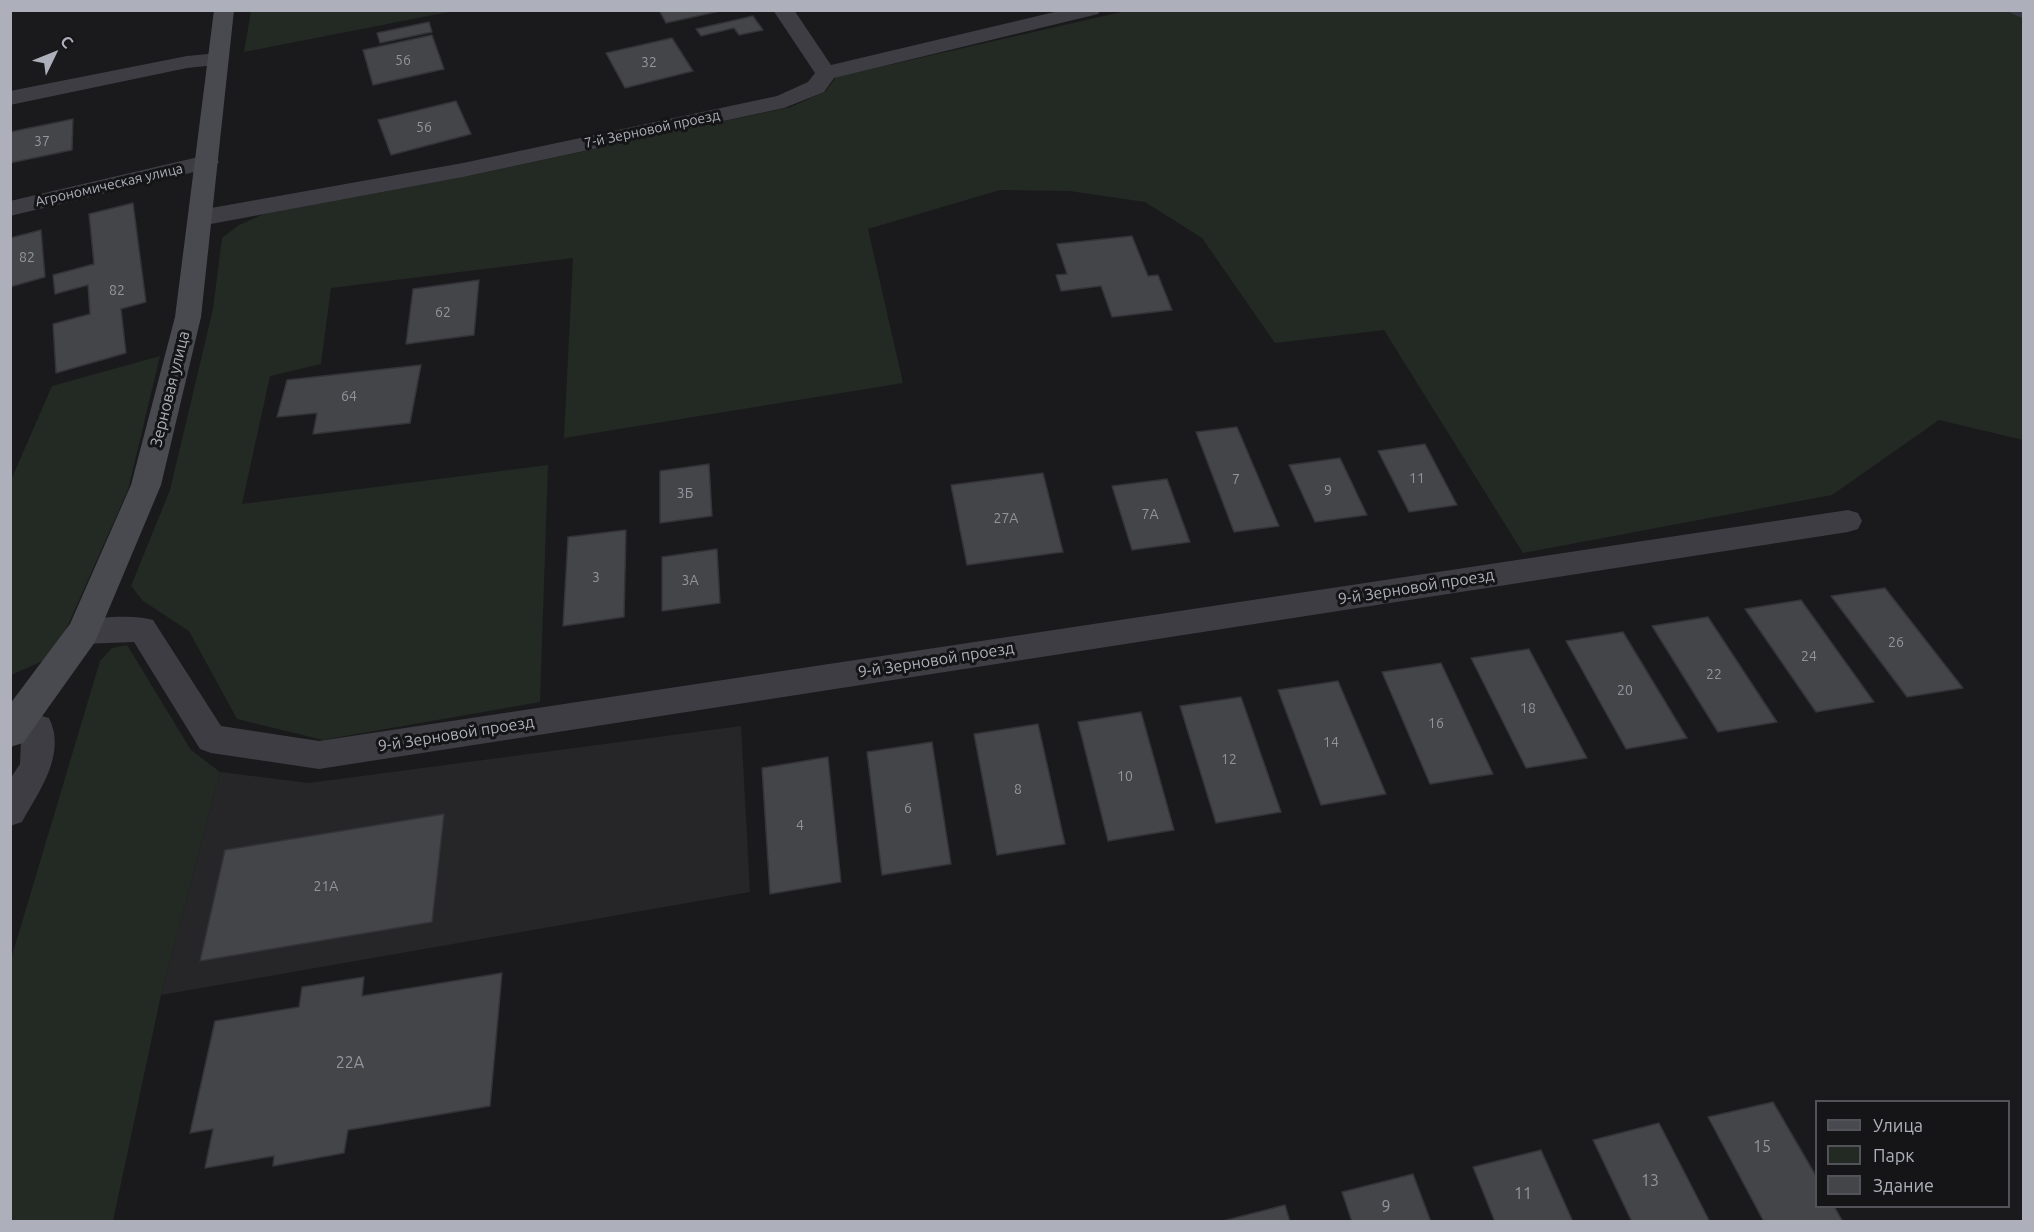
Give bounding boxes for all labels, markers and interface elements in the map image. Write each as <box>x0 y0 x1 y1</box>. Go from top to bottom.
north arrow <box>24 24 84 84</box>
text: С <box>57 32 77 52</box>
house number: 56 <box>395 52 411 68</box>
house number: 32 <box>641 54 657 70</box>
street label: 7-й Зерновой проезд <box>583 106 721 152</box>
house number: 56 <box>416 119 432 135</box>
house number: 37 <box>34 133 50 149</box>
street label: Агрономическая улица <box>34 160 184 210</box>
house number: 82 <box>19 249 35 265</box>
house number: 82 <box>109 282 125 298</box>
house number: 62 <box>435 304 451 320</box>
street label: Зерновая улица <box>146 329 194 449</box>
house number: 64 <box>341 388 357 404</box>
house number: 11 <box>1409 470 1425 486</box>
house number: 7 <box>1232 471 1240 487</box>
house number: 9 <box>1324 482 1332 498</box>
house number: 3Б <box>677 485 693 501</box>
house number: 7А <box>1142 506 1158 522</box>
house number: 27А <box>994 510 1018 526</box>
street label: 9-й Зерновой проезд <box>1337 565 1495 609</box>
house number: 3 <box>592 569 600 585</box>
house number: 3А <box>682 572 698 588</box>
house number: 26 <box>1888 634 1904 650</box>
street label: 9-й Зерновой проезд <box>857 638 1015 682</box>
house number: 24 <box>1801 648 1817 664</box>
house number: 22 <box>1706 666 1722 682</box>
house number: 20 <box>1617 682 1633 698</box>
house number: 18 <box>1520 700 1536 716</box>
street label: 9-й Зерновой проезд <box>377 712 535 756</box>
house number: 16 <box>1428 715 1444 731</box>
house number: 14 <box>1323 734 1339 750</box>
house number: 12 <box>1221 751 1237 767</box>
house number: 10 <box>1117 768 1133 784</box>
house number: 8 <box>1014 781 1022 797</box>
house number: 6 <box>904 800 912 816</box>
house number: 4 <box>796 817 804 833</box>
house number: 21А <box>314 878 338 894</box>
house number: 22А <box>336 1053 364 1073</box>
legend <box>1815 1100 2010 1208</box>
text: Улица <box>1873 1115 1923 1135</box>
house number: 15 <box>1753 1137 1771 1157</box>
text: Парк <box>1873 1145 1914 1165</box>
house number: 13 <box>1641 1171 1659 1191</box>
text: Здание <box>1873 1175 1934 1195</box>
house number: 11 <box>1514 1184 1532 1204</box>
house number: 9 <box>1381 1197 1391 1217</box>

